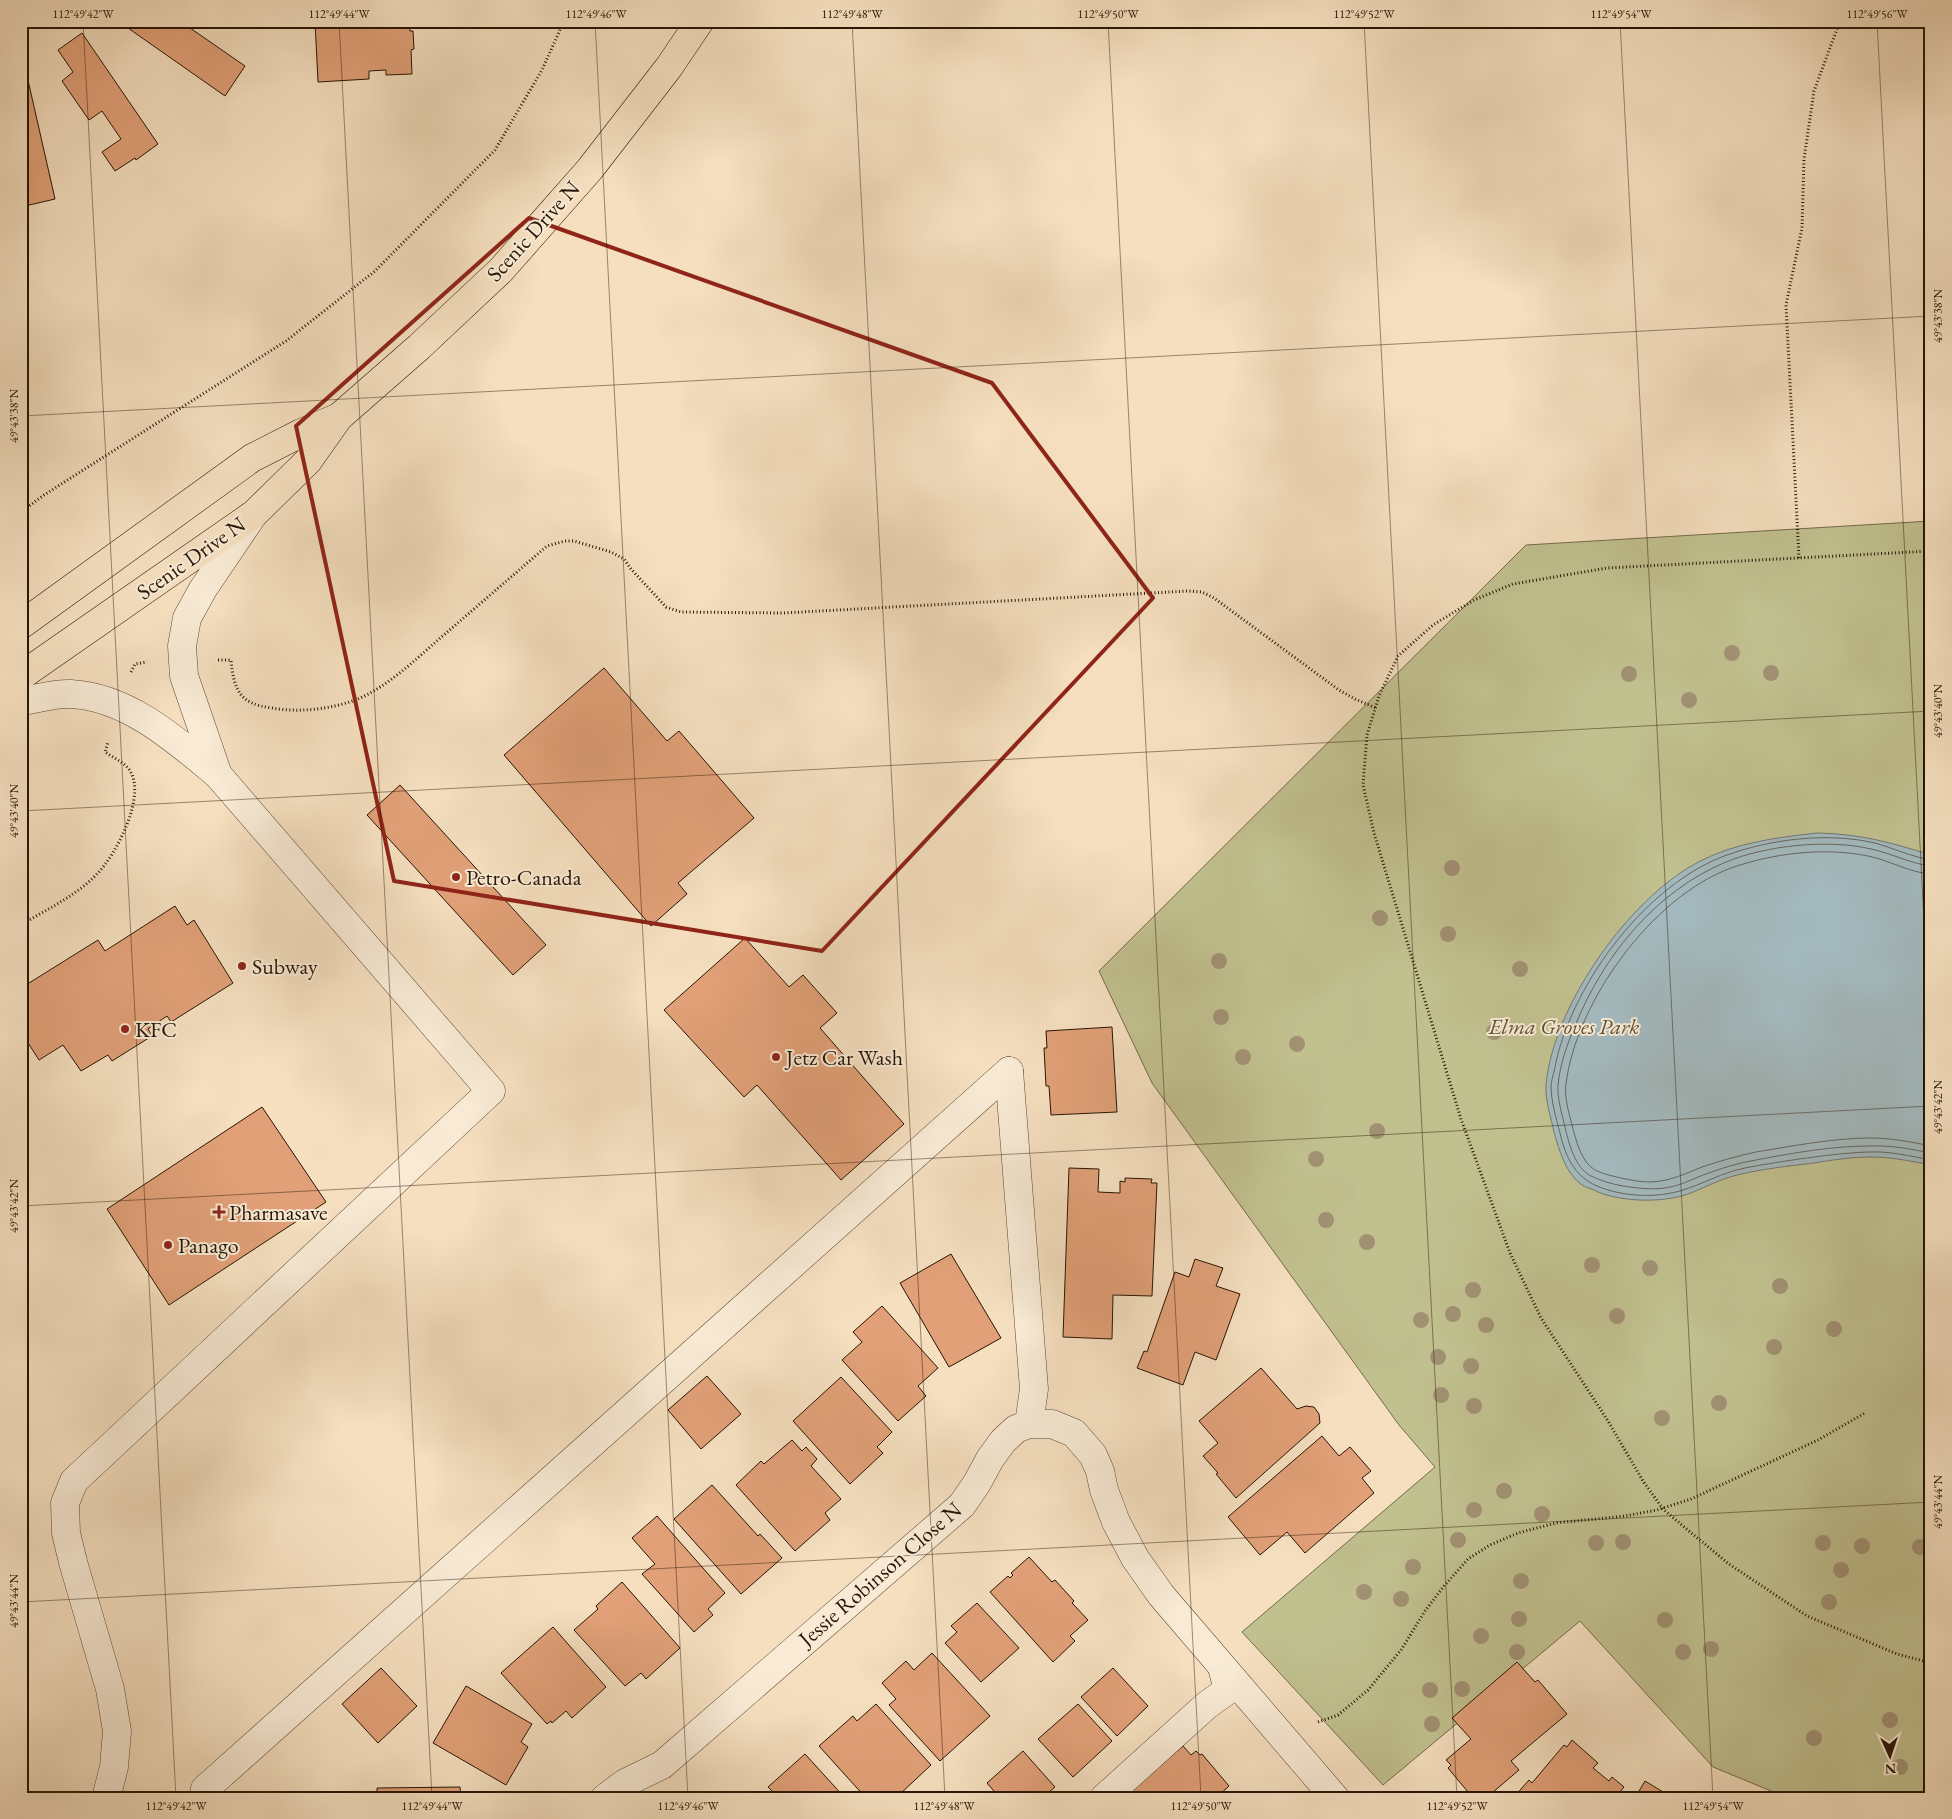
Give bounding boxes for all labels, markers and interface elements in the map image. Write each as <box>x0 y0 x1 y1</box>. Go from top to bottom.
text: 112°49'42"W <box>52 6 115 22</box>
text: 112°49'44"W <box>308 6 371 22</box>
text: 112°49'46"W <box>565 6 628 22</box>
text: 112°49'48"W <box>821 6 884 22</box>
text: 112°49'50"W <box>1077 6 1140 22</box>
text: 112°49'52"W <box>1333 6 1396 22</box>
text: 112°49'54"W <box>1590 6 1653 22</box>
text: 112°49'56"W <box>1846 6 1909 22</box>
street label: Scenic Drive N <box>480 174 586 288</box>
text: 49°43'38"N <box>1930 289 1946 343</box>
text: 49°43'38"N <box>6 389 22 443</box>
street label: Scenic Drive N <box>131 510 252 606</box>
text: 49°43'40"N <box>1930 684 1946 738</box>
text: 49°43'40"N <box>6 784 22 838</box>
place label: Petro-Canada <box>466 863 582 892</box>
marker: Petro-Canada <box>450 871 462 883</box>
place label: Subway <box>252 952 318 981</box>
marker: Subway <box>236 960 248 972</box>
park label: Elma Groves Park <box>1488 1012 1639 1041</box>
place label: KFC <box>135 1015 177 1044</box>
marker: KFC <box>119 1023 131 1035</box>
place label: Jetz Car Wash <box>784 1043 903 1072</box>
marker: Jetz Car Wash <box>770 1051 782 1063</box>
text: 49°43'42"N <box>1930 1080 1946 1134</box>
text: 49°43'42"N <box>6 1179 22 1233</box>
place label: Pharmasave <box>229 1198 328 1227</box>
marker: Pharmasave <box>213 1206 225 1218</box>
place label: Panago <box>178 1231 239 1260</box>
marker: Panago <box>162 1239 174 1251</box>
text: 49°43'44"N <box>1930 1475 1946 1529</box>
street label: Jessie Robinson Close N <box>791 1495 968 1654</box>
text: 49°43'44"N <box>6 1574 22 1628</box>
north arrow <box>1864 1732 1914 1782</box>
text: N <box>1884 1760 1897 1778</box>
text: 112°49'42"W <box>145 1798 208 1814</box>
text: 112°49'44"W <box>401 1798 464 1814</box>
text: 112°49'46"W <box>657 1798 720 1814</box>
text: 112°49'48"W <box>913 1798 976 1814</box>
text: 112°49'50"W <box>1170 1798 1233 1814</box>
text: 112°49'52"W <box>1426 1798 1489 1814</box>
text: 112°49'54"W <box>1682 1798 1745 1814</box>

